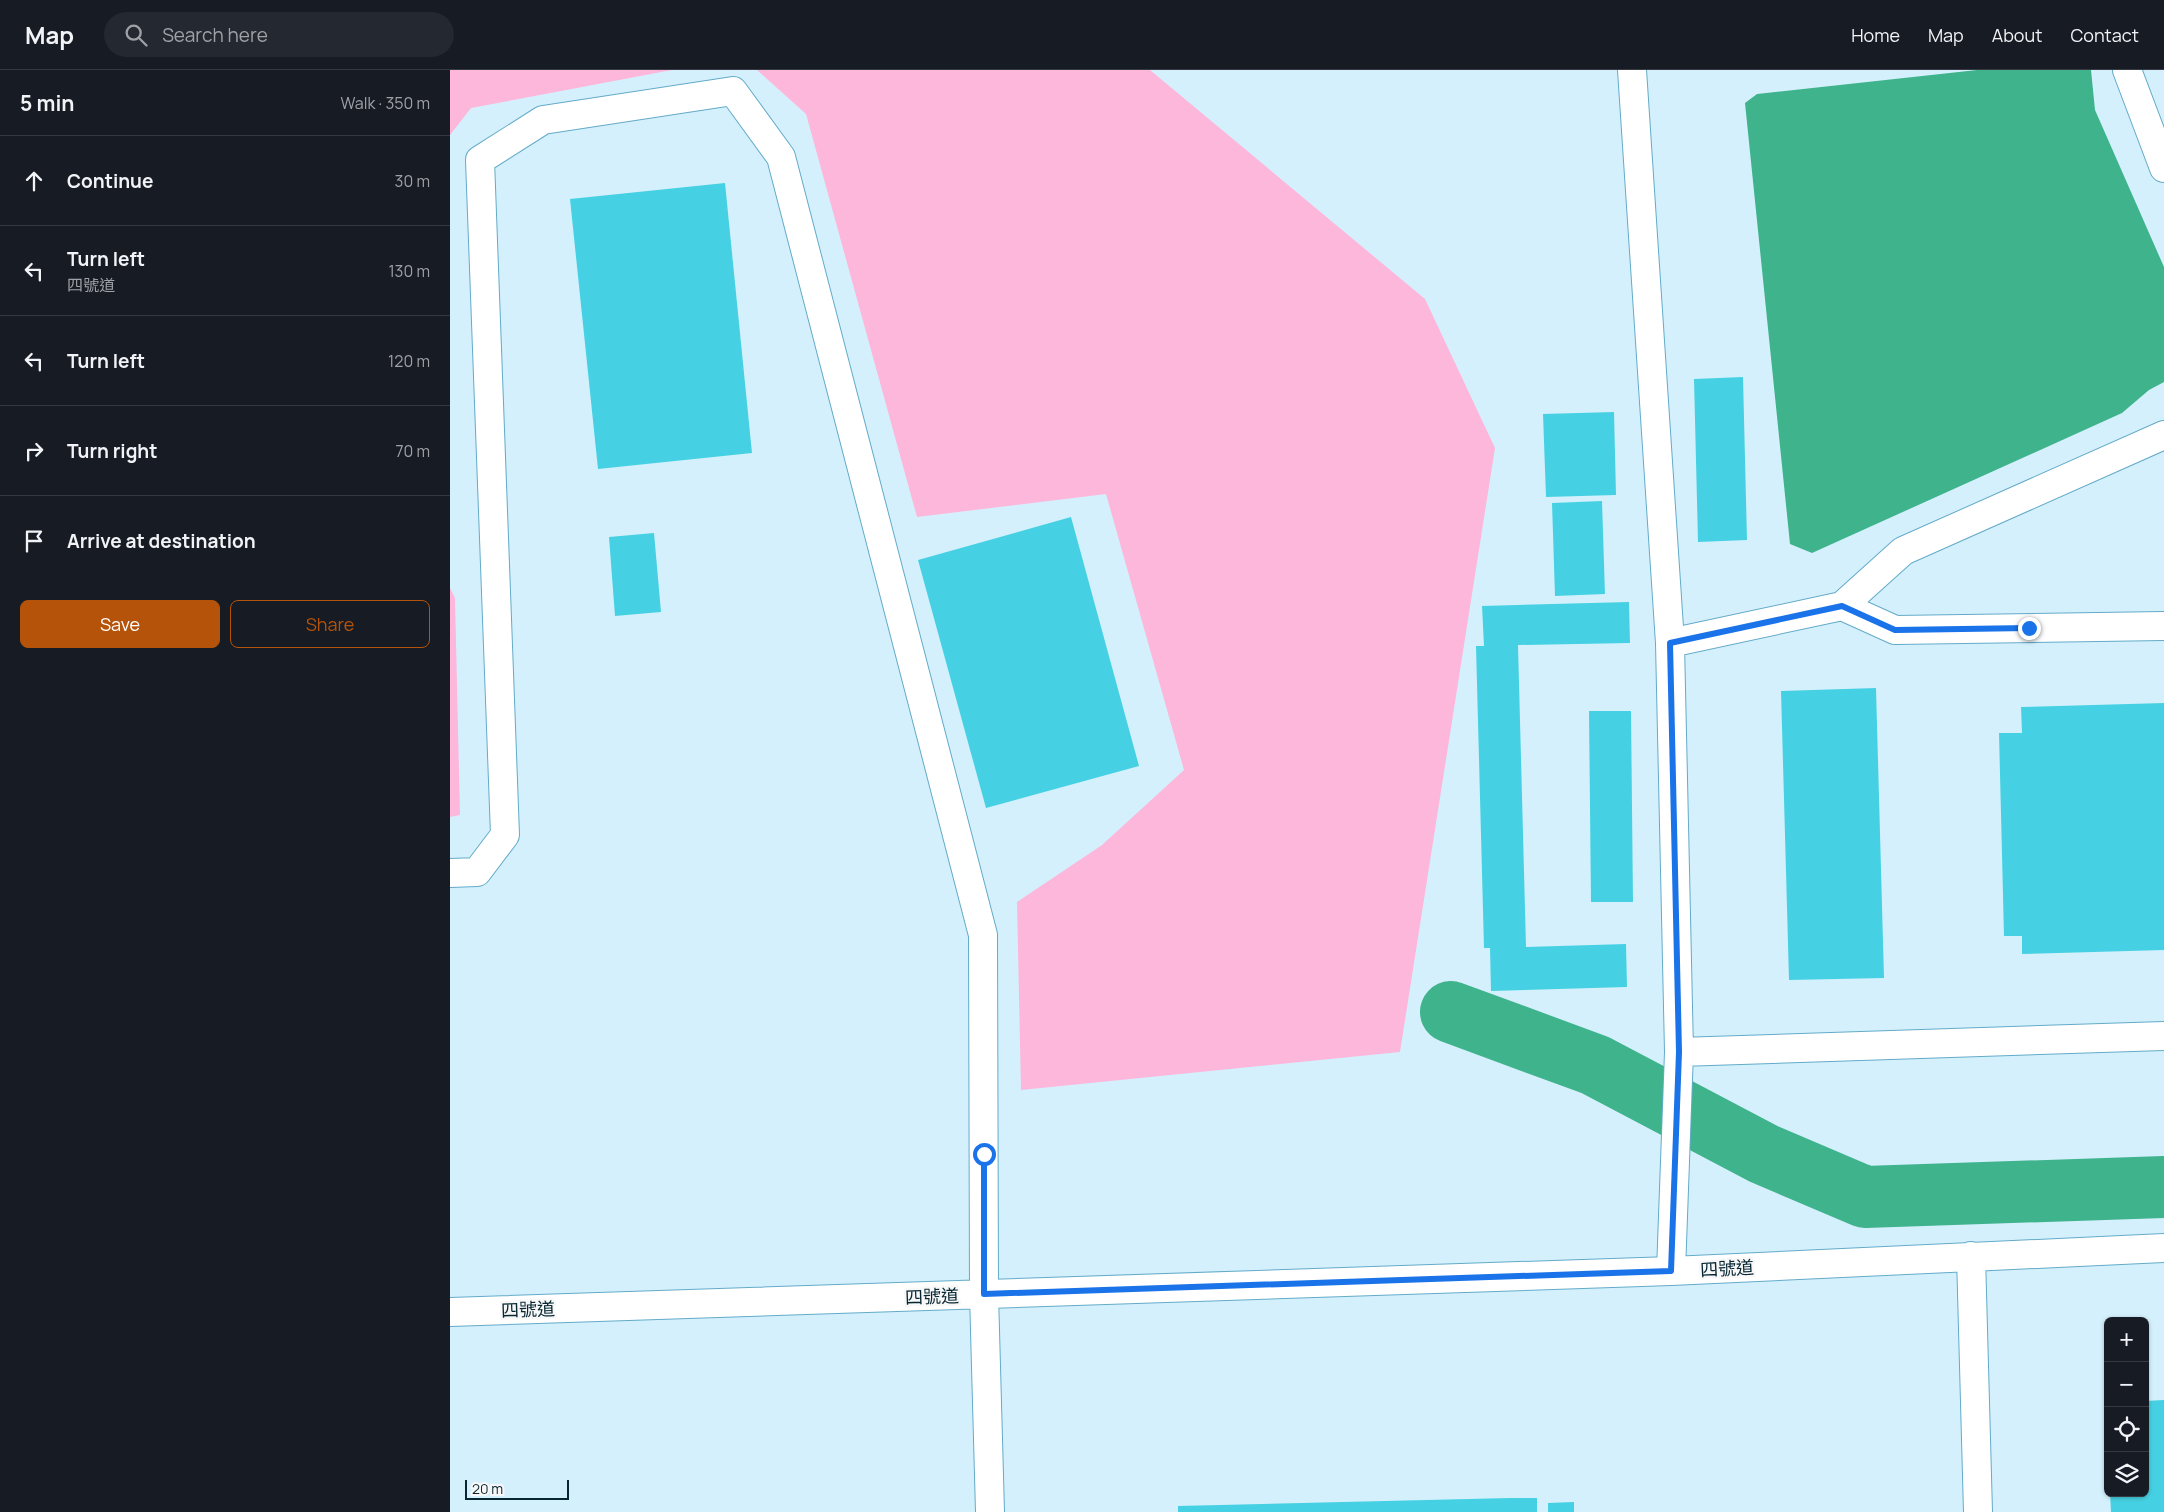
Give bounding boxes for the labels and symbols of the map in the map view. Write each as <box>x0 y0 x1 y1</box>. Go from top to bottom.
route end <box>2018 617 2041 640</box>
route start <box>973 1143 996 1166</box>
street label: 四號道 <box>1699 1255 1755 1281</box>
street label: 四號道 <box>905 1283 959 1309</box>
street label: 四號道 <box>501 1296 555 1322</box>
scale bar <box>465 1477 569 1500</box>

